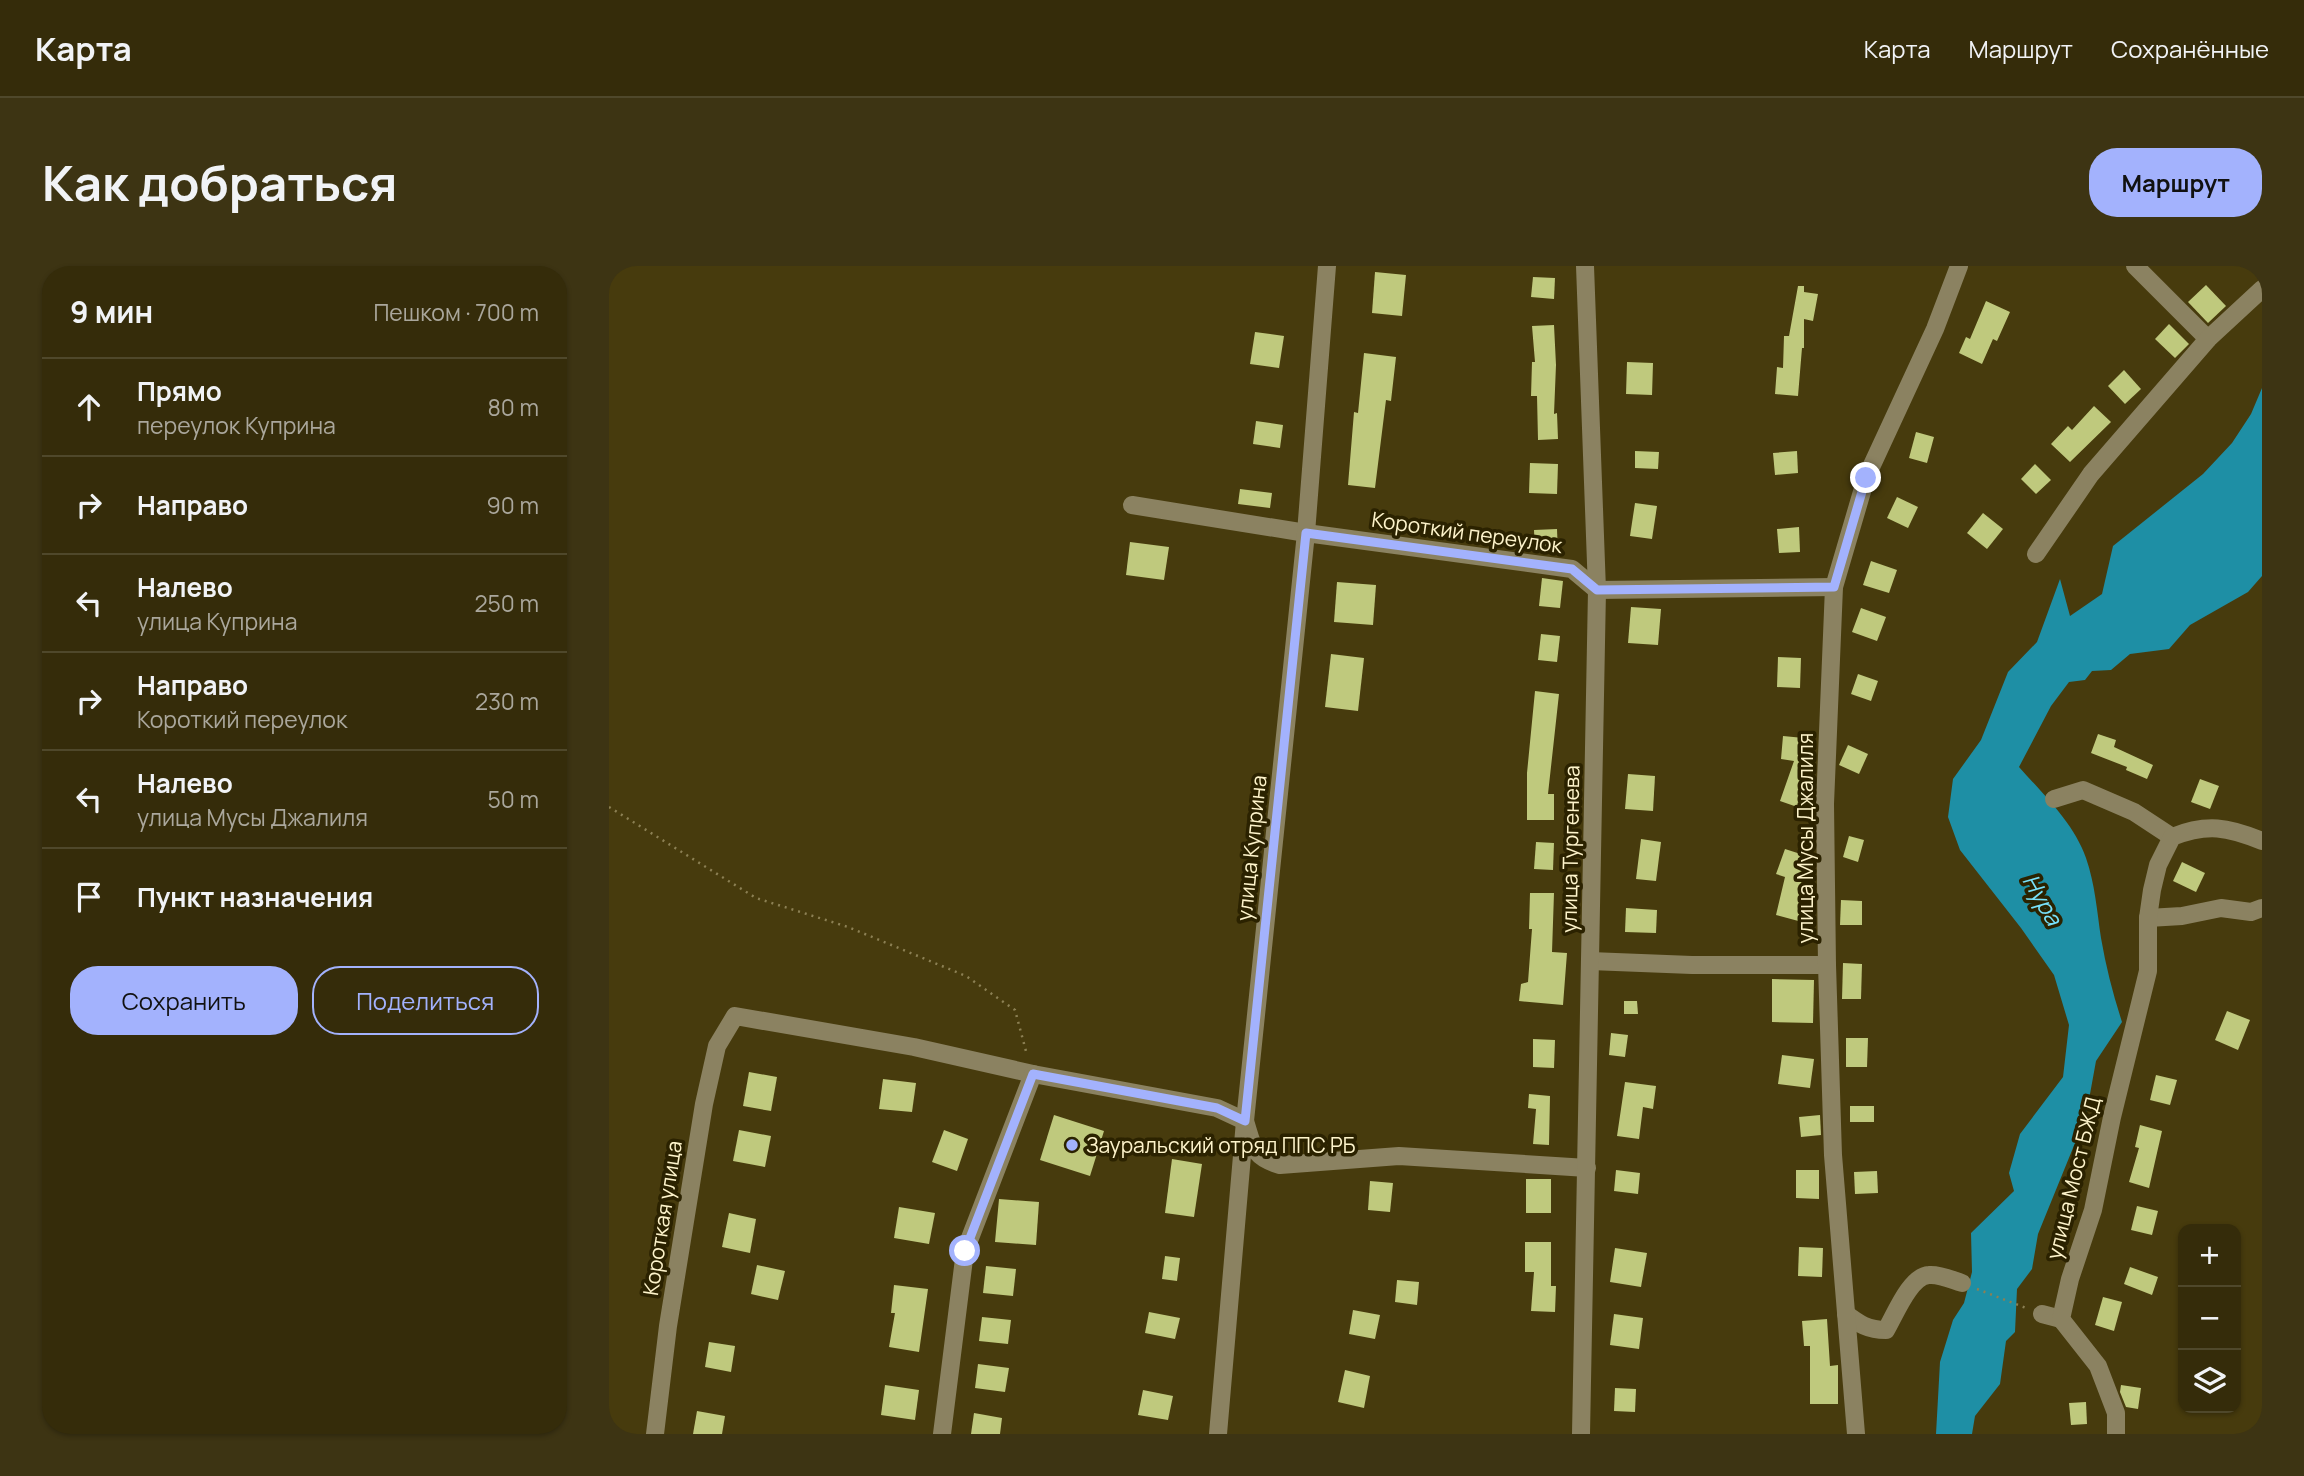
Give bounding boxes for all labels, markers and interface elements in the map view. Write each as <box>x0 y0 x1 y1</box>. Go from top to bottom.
text: Карта <box>35 26 132 71</box>
text: Карта <box>1864 32 1931 65</box>
text: Маршрут <box>1969 32 2073 65</box>
text: Сохранённые <box>2111 32 2269 65</box>
button: Маршрут <box>2089 148 2262 217</box>
text: Как добраться <box>42 149 397 216</box>
text: 9 мин <box>70 291 153 332</box>
text: Пешком · 700 m <box>373 296 539 328</box>
text: Прямо <box>137 373 222 409</box>
icon: ahead <box>70 388 108 426</box>
text: 80 m <box>488 391 539 423</box>
text: переулок Куприна <box>137 409 336 441</box>
route end <box>1850 462 1881 493</box>
icon: right <box>70 486 108 524</box>
text: Направо <box>137 487 248 523</box>
text: 90 m <box>487 489 539 521</box>
street label: Короткий переулок <box>1370 505 1565 559</box>
text: Налево <box>137 569 233 605</box>
icon: left <box>70 584 108 622</box>
text: 250 m <box>474 587 539 619</box>
text: улица Куприна <box>137 605 297 637</box>
text: Направо <box>137 667 248 703</box>
icon: right <box>70 682 108 720</box>
text: 230 m <box>475 685 539 717</box>
text: Короткий переулок <box>137 703 347 735</box>
street label: улица Мусы Джалиля <box>1791 733 1819 943</box>
text: Налево <box>137 765 233 801</box>
street label: улица Тургенева <box>1555 765 1585 933</box>
street label: улица Куприна <box>1229 774 1273 922</box>
icon: left <box>70 780 108 818</box>
text: 50 m <box>488 783 539 815</box>
text: улица Мусы Джалиля <box>137 801 368 833</box>
water label: Нура <box>2016 867 2071 932</box>
icon: arrive <box>70 878 108 916</box>
text: Пункт назначения <box>137 879 373 915</box>
button: Сохранить <box>70 966 298 1035</box>
button: Поделиться <box>312 966 539 1035</box>
street label: улица Мост БЖД <box>2039 1094 2107 1262</box>
place label: Зауральский отряд ППС РБ <box>1086 1131 1356 1159</box>
marker: Зауральский отряд ППС РБ <box>1064 1137 1080 1153</box>
street label: Короткая улица <box>636 1139 688 1297</box>
map controls <box>2178 1224 2241 1413</box>
button: + <box>2178 1224 2241 1287</box>
route start <box>949 1235 980 1266</box>
button: − <box>2178 1287 2241 1350</box>
button: layers <box>2178 1350 2241 1413</box>

